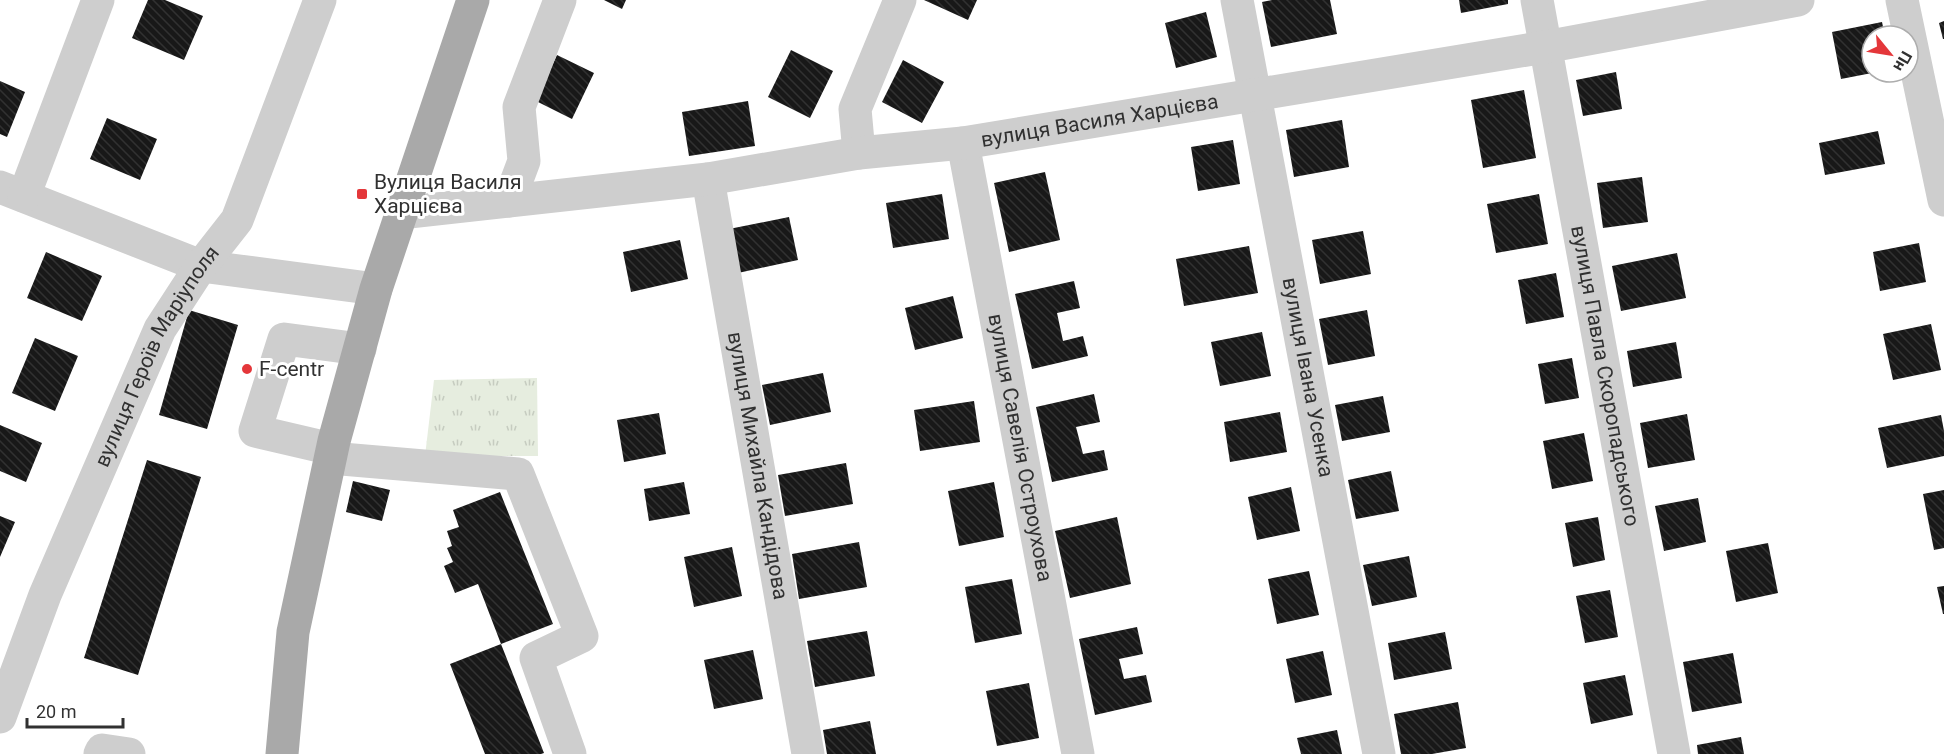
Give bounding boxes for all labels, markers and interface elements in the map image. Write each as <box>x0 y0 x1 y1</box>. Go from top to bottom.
north arrow <box>1860 24 1920 84</box>
text: Пн <box>1889 48 1916 75</box>
street label: вулиця Василя Харцієва <box>979 89 1220 152</box>
place label: Вулиця Василя Харцієва <box>374 170 521 218</box>
marker: Вулиця Василя Харцієва <box>355 187 369 201</box>
street label: вулиця Павла Скоропадського <box>1566 224 1644 528</box>
street label: вулиця Героїв Маріуполя <box>90 241 224 471</box>
street label: вулиця Івана Усенка <box>1278 276 1339 479</box>
street label: вулиця Савелія Остроухова <box>983 312 1057 584</box>
street label: вулиця Михайла Кандідова <box>723 330 793 601</box>
place label: F-centr <box>259 357 324 381</box>
marker: F-centr <box>240 362 254 376</box>
scale bar <box>27 691 123 729</box>
text: 20 m <box>36 701 76 722</box>

